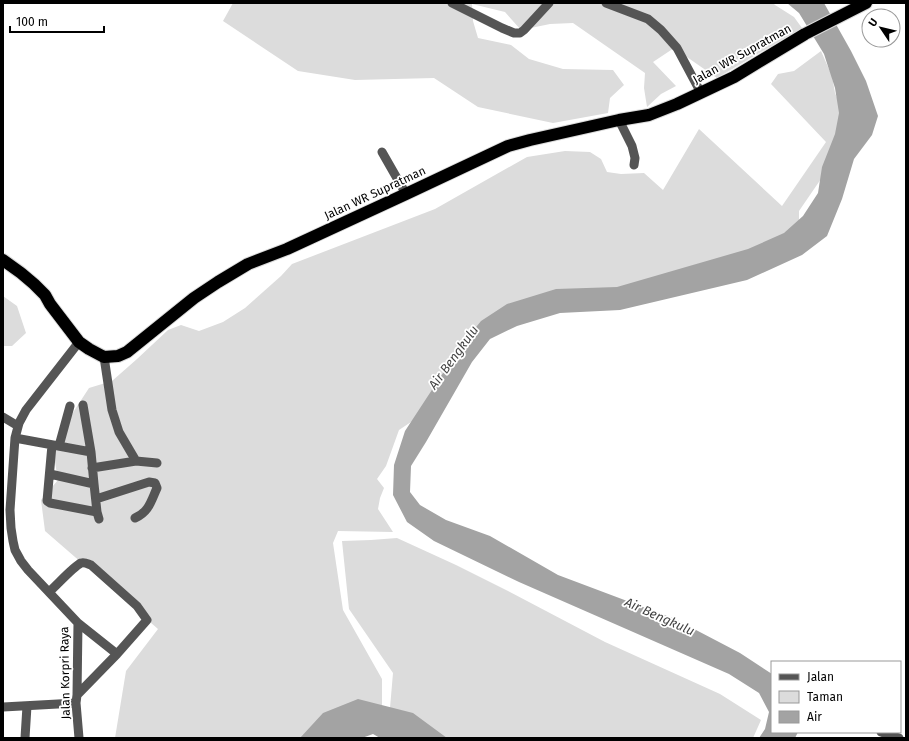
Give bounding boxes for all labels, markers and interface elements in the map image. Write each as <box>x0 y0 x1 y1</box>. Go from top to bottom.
scale bar <box>10 8 104 34</box>
north arrow <box>861 8 901 48</box>
text: 100 m <box>16 15 48 29</box>
text: U <box>866 16 881 29</box>
street label: Jalan WR Supratman <box>690 21 794 87</box>
street label: Jalan WR Supratman <box>322 163 428 223</box>
water label: Air Bengkulu <box>425 323 481 393</box>
water label: Air Bengkulu <box>622 594 697 639</box>
street label: Jalan Korpri Raya <box>57 626 73 720</box>
legend <box>771 661 901 733</box>
text: Jalan <box>807 670 834 684</box>
text: Taman <box>807 690 843 704</box>
text: Air <box>807 710 822 724</box>

